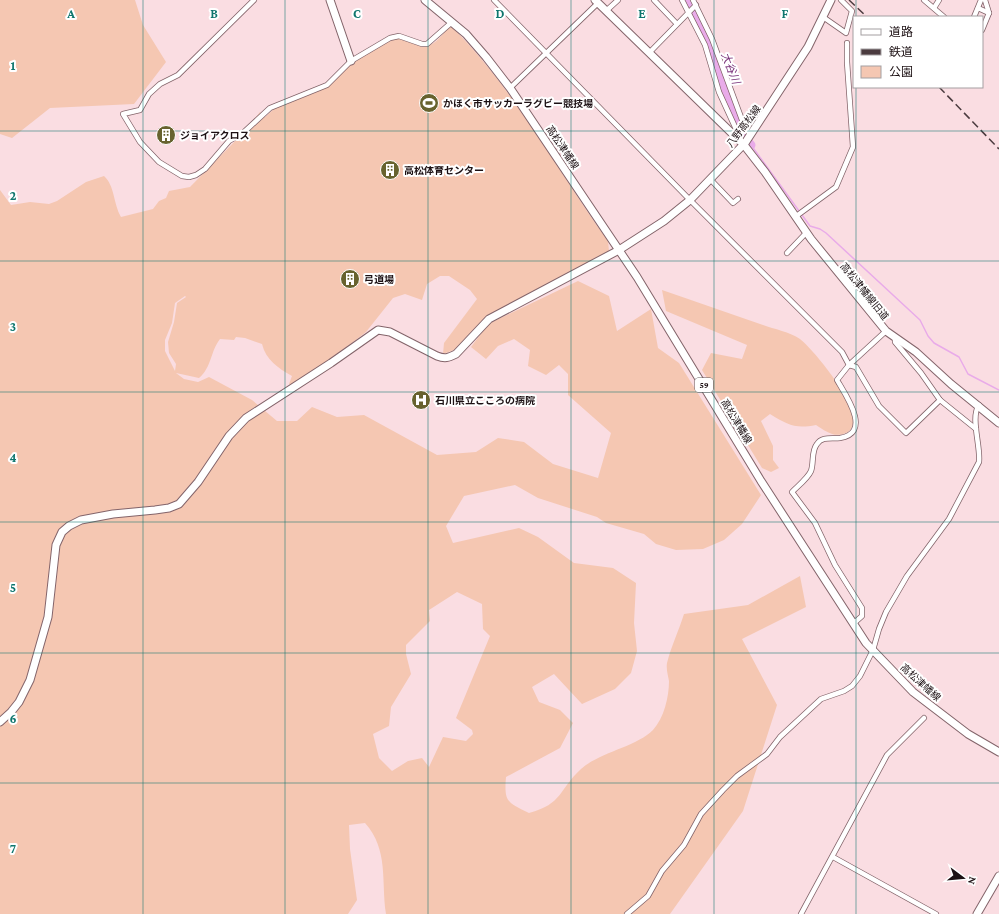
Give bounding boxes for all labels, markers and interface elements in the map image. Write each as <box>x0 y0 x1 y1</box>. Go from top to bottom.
text: A <box>66 6 75 21</box>
text: B <box>210 6 218 21</box>
text: C <box>353 6 361 21</box>
text: D <box>496 6 505 21</box>
text: E <box>638 6 646 21</box>
text: F <box>782 6 789 21</box>
legend <box>853 16 983 88</box>
text: 道路 <box>889 25 913 39</box>
text: 鉄道 <box>889 45 913 59</box>
water label: 大谷川 <box>719 50 743 86</box>
text: 1 <box>11 58 16 73</box>
text: 公園 <box>889 65 913 79</box>
sports icon: かほく市サッカーラグビー競技場 <box>418 92 440 114</box>
place label: かほく市サッカーラグビー競技場 <box>443 98 593 109</box>
street label: 八野高松線 <box>724 103 763 150</box>
street label: 高松津幡線 <box>544 123 581 171</box>
building icon: ジョイアクロス <box>155 124 177 146</box>
place label: ジョイアクロス <box>180 130 250 141</box>
building icon: 高松体育センター <box>379 159 401 181</box>
place label: 高松体育センター <box>404 165 484 176</box>
text: 2 <box>10 188 17 203</box>
street label: 高松津幡線旧道 <box>838 261 891 322</box>
building icon: 弓道場 <box>339 268 361 290</box>
place label: 弓道場 <box>364 274 394 285</box>
text: 3 <box>10 319 16 334</box>
road number: 59 <box>695 378 713 392</box>
hospital icon: 石川県立こころの病院 <box>410 389 432 411</box>
place label: 石川県立こころの病院 <box>435 395 535 406</box>
street label: 高松津幡線 <box>719 397 754 446</box>
text: 4 <box>9 450 17 465</box>
text: 5 <box>10 580 16 595</box>
street label: 高松津幡線 <box>898 662 943 703</box>
text: 6 <box>9 711 17 726</box>
text: 7 <box>10 841 16 856</box>
north arrow <box>943 858 983 898</box>
text: N <box>966 875 979 886</box>

